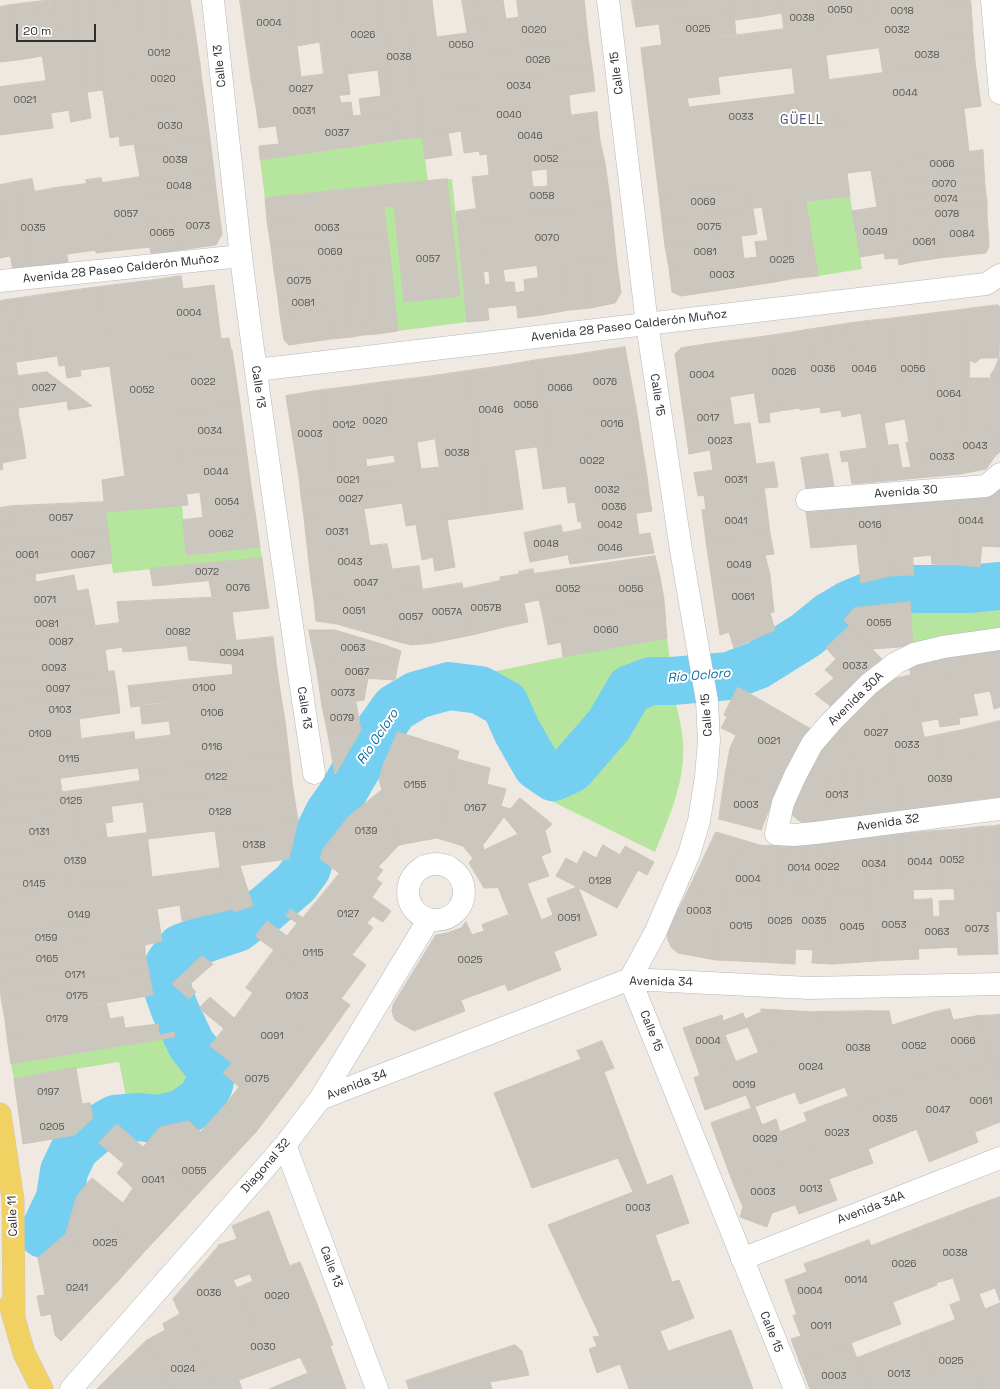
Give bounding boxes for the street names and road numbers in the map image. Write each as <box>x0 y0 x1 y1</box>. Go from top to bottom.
street label: Calle 13 <box>211 44 229 88</box>
street label: Calle 15 <box>607 51 627 95</box>
street label: Avenida 28 Paseo Calderón Muñoz <box>22 252 220 286</box>
street label: Avenida 28 Paseo Calderón Muñoz <box>530 307 728 345</box>
street label: Calle 13 <box>248 365 268 409</box>
street label: Calle 15 <box>647 373 667 417</box>
street label: Avenida 30 <box>874 483 938 501</box>
street label: Avenida 30A <box>825 669 887 729</box>
street label: Calle 13 <box>294 686 314 730</box>
street label: Calle 15 <box>698 693 716 737</box>
street label: Avenida 32 <box>856 811 920 835</box>
street label: Avenida 34 <box>629 974 693 990</box>
street label: Calle 15 <box>636 1008 666 1054</box>
street label: Avenida 34 <box>325 1067 389 1103</box>
street label: Diagonal 32 <box>238 1136 294 1196</box>
street label: Avenida 34A <box>835 1189 907 1227</box>
street label: Calle 11 <box>5 1195 21 1237</box>
street label: Calle 13 <box>317 1244 345 1290</box>
street label: Calle 15 <box>756 1309 786 1355</box>

